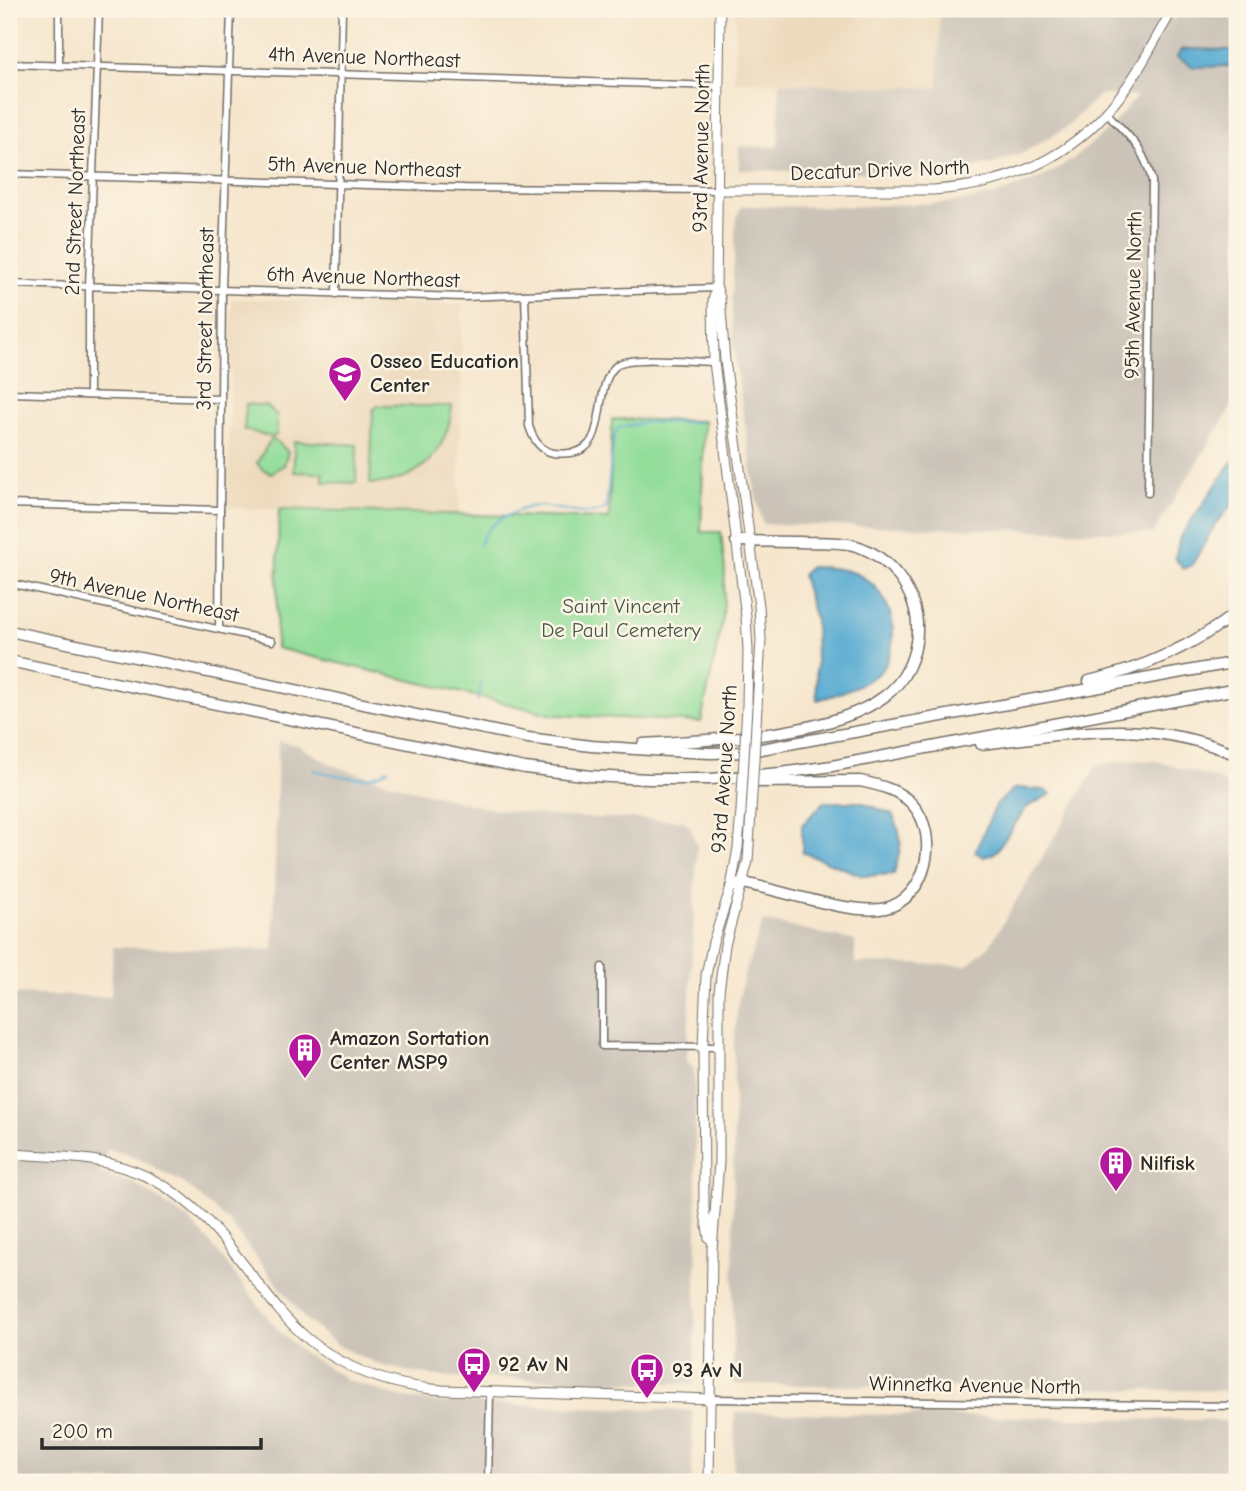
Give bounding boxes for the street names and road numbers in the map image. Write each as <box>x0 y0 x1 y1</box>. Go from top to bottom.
street label: 4th Avenue Northeast <box>268 42 461 72</box>
street label: 93rd Avenue North <box>688 63 714 233</box>
street label: 2nd Street Northeast <box>60 107 90 296</box>
street label: 5th Avenue Northeast <box>267 152 462 182</box>
street label: Decatur Drive North <box>790 155 970 185</box>
street label: 95th Avenue North <box>1120 211 1146 379</box>
street label: 3rd Street Northeast <box>191 226 219 411</box>
street label: 6th Avenue Northeast <box>266 262 461 292</box>
street label: 9th Avenue Northeast <box>47 563 242 627</box>
street label: 93rd Avenue North <box>706 684 742 854</box>
street label: Winnetka Avenue North <box>869 1371 1081 1399</box>

